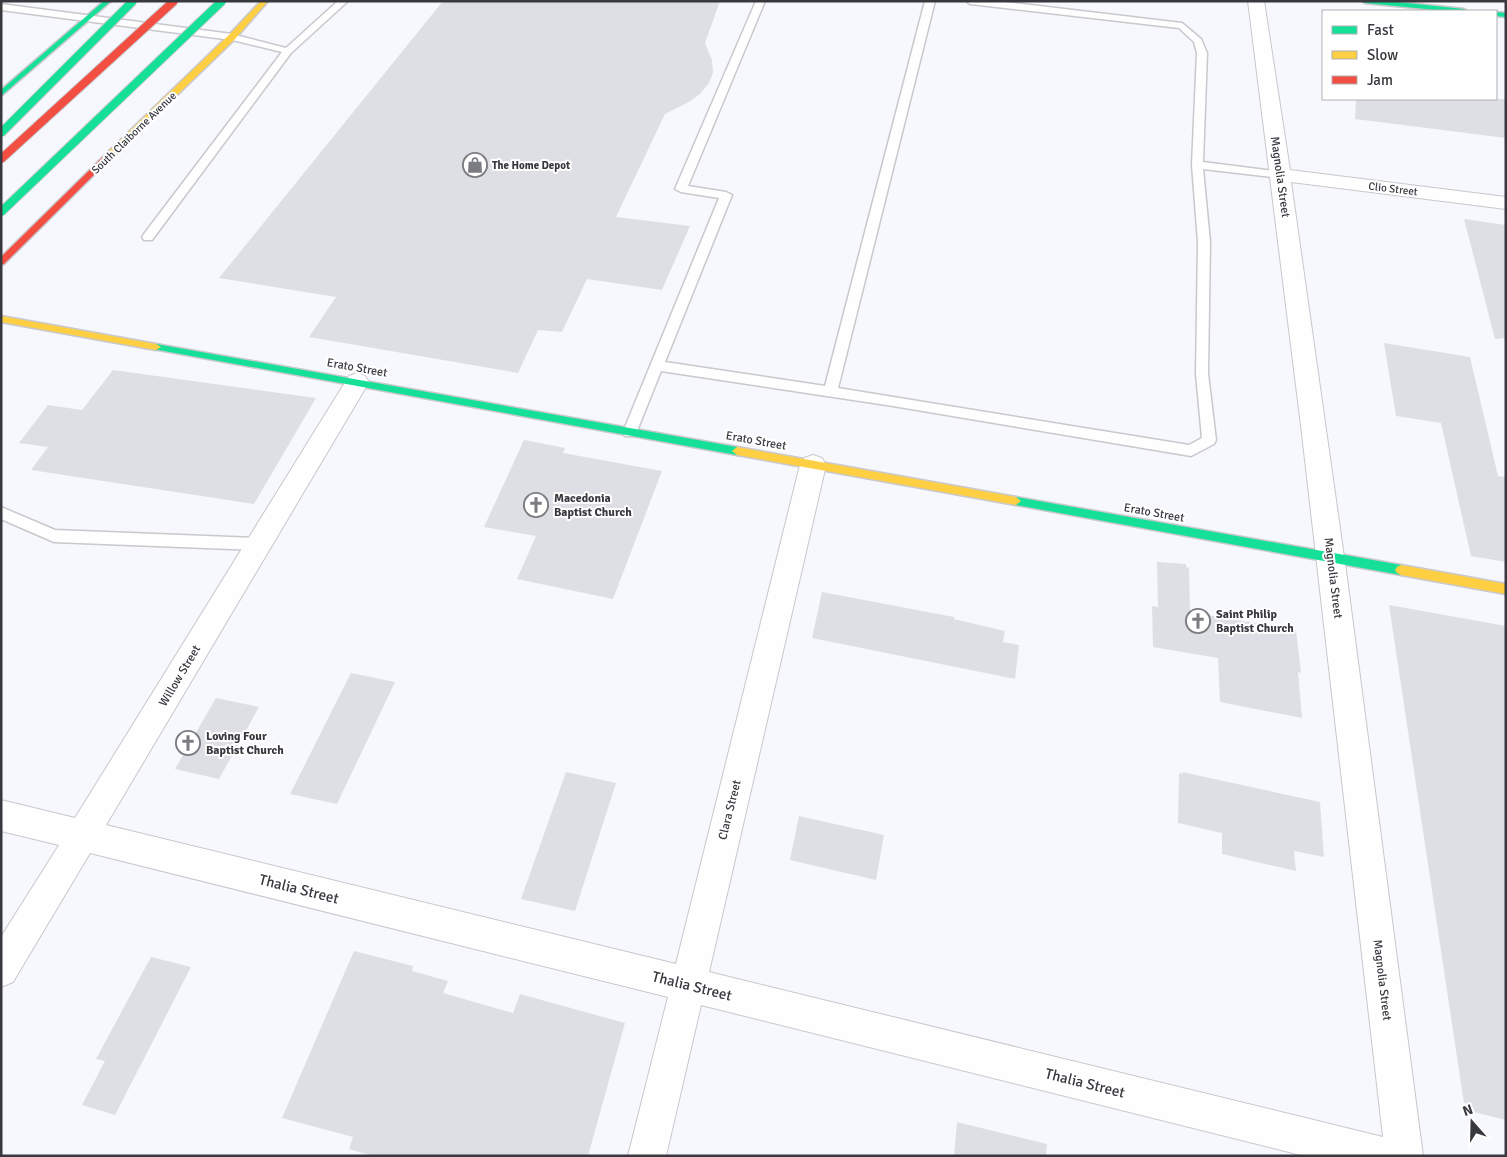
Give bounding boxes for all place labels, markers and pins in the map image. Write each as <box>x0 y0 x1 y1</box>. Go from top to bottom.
shop icon: The Home Depot <box>462 152 488 178</box>
place label: The Home Depot <box>492 159 570 172</box>
place label: Macedonia Baptist Church <box>554 491 632 520</box>
church icon: Macedonia Baptist Church <box>523 492 549 518</box>
place label: Saint Philip Baptist Church <box>1216 607 1294 636</box>
church icon: Saint Philip Baptist Church <box>1185 608 1211 634</box>
place label: Loving Four Baptist Church <box>206 729 284 758</box>
church icon: Loving Four Baptist Church <box>175 730 201 756</box>

